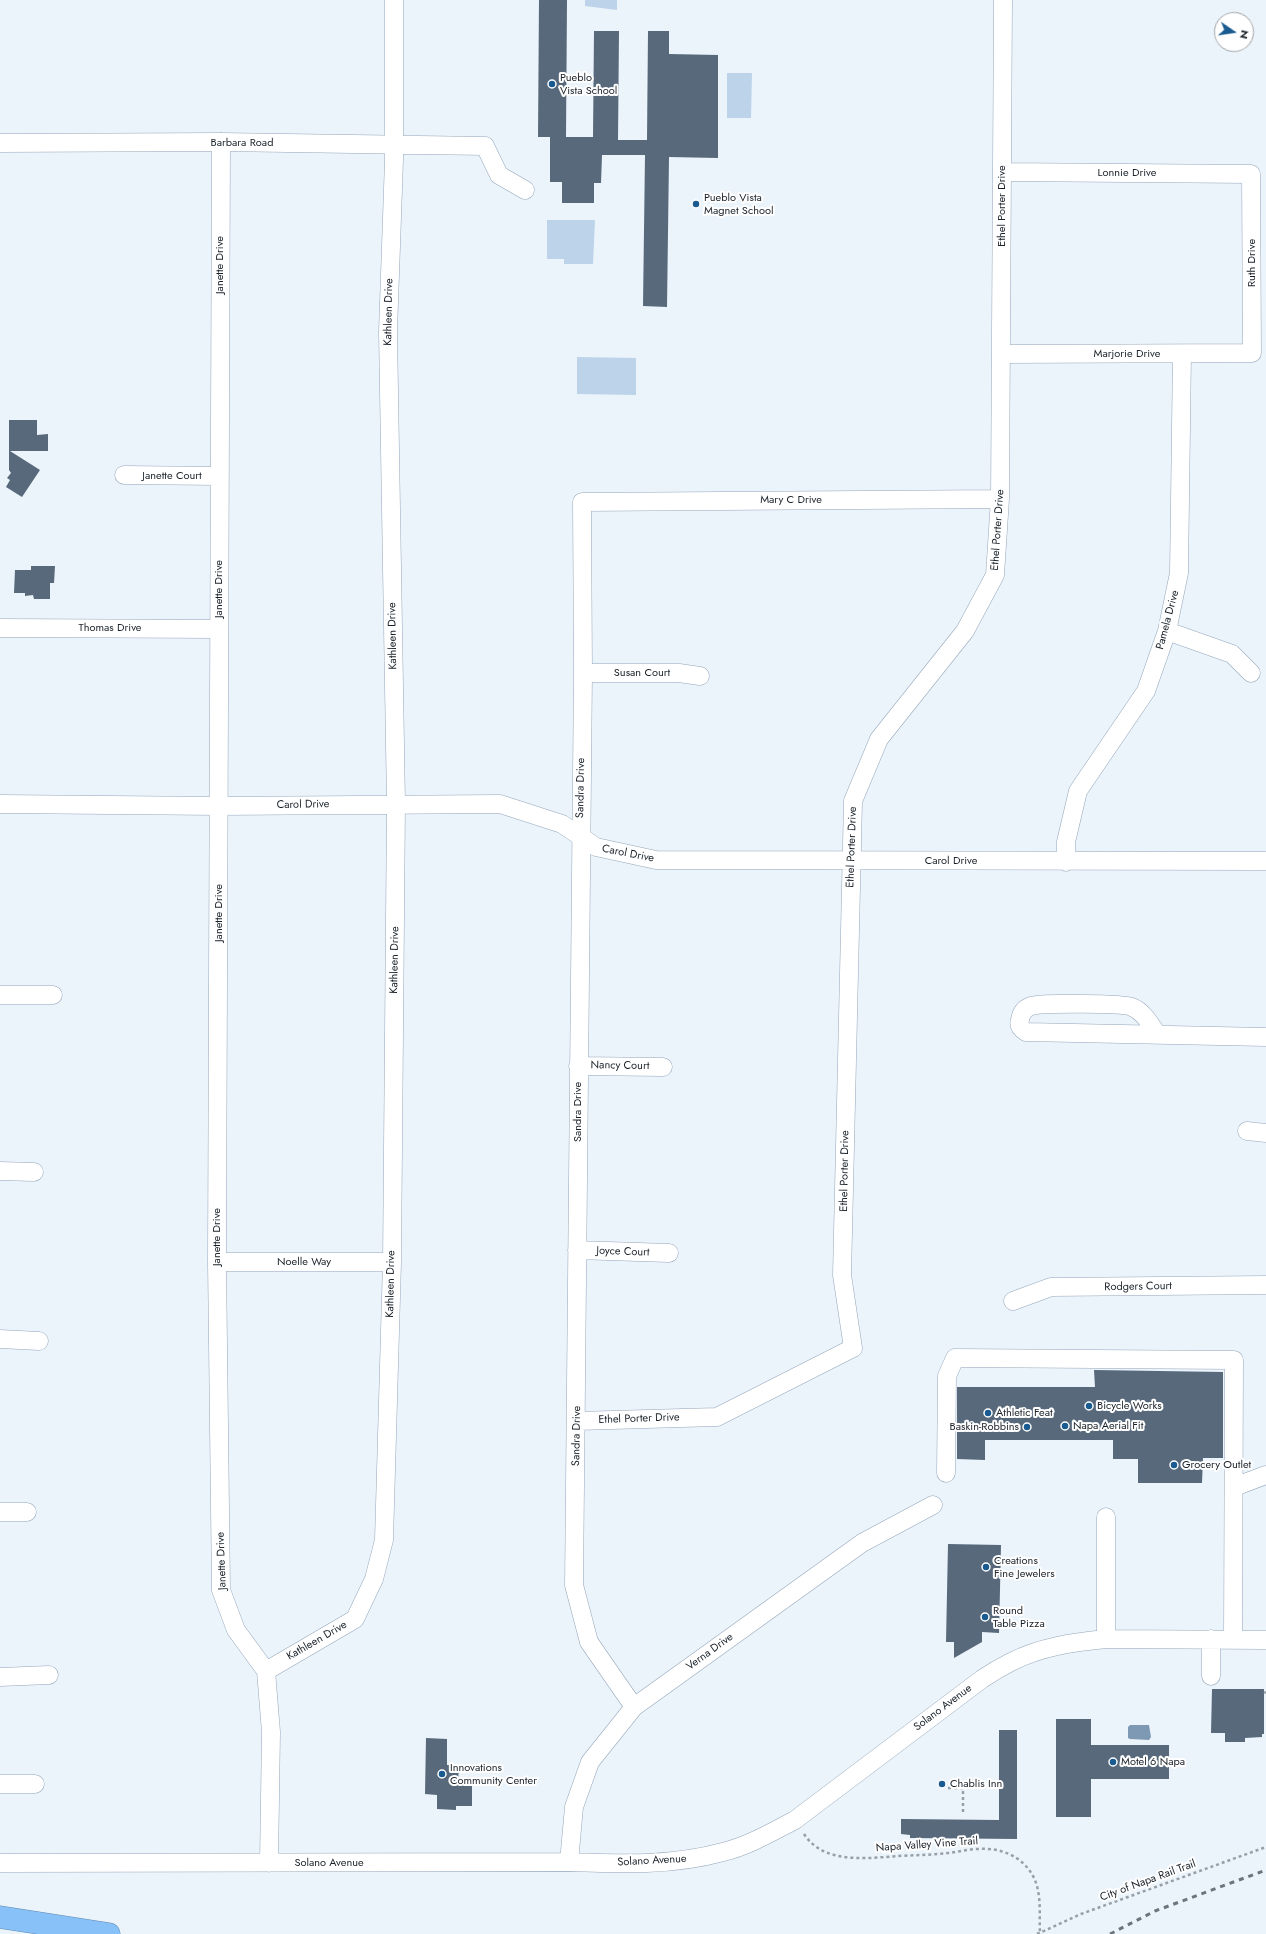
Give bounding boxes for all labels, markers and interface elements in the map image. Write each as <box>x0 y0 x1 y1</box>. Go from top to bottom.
north arrow <box>1214 12 1254 52</box>
text: N <box>1236 28 1253 41</box>
place label: Pueblo Vista School <box>560 71 617 97</box>
marker: Pueblo Vista School <box>547 79 557 89</box>
street label: Barbara Road <box>211 136 273 150</box>
street label: Ethel Porter Drive <box>995 165 1009 247</box>
street label: Lonnie Drive <box>1098 166 1156 180</box>
place label: Pueblo Vista Magnet School <box>704 191 773 217</box>
marker: Pueblo Vista Magnet School <box>691 199 701 209</box>
street label: Janette Drive <box>213 236 227 294</box>
street label: Ruth Drive <box>1245 239 1259 287</box>
street label: Kathleen Drive <box>382 278 396 346</box>
street label: Marjorie Drive <box>1094 347 1160 361</box>
street label: Janette Court <box>142 469 202 483</box>
street label: Ethel Porter Drive <box>989 489 1007 571</box>
street label: Mary C Drive <box>760 493 822 507</box>
street label: Janette Drive <box>212 560 226 618</box>
street label: Pamela Drive <box>1154 589 1182 651</box>
street label: Kathleen Drive <box>386 602 400 670</box>
street label: Thomas Drive <box>79 621 141 635</box>
street label: Susan Court <box>614 666 670 680</box>
street label: Sandra Drive <box>574 758 588 818</box>
street label: Carol Drive <box>277 798 329 812</box>
street label: Ethel Porter Drive <box>844 806 860 888</box>
street label: Carol Drive <box>601 842 655 866</box>
street label: Carol Drive <box>925 854 977 868</box>
street label: Janette Drive <box>212 884 226 942</box>
street label: Kathleen Drive <box>388 926 402 994</box>
street label: Nancy Court <box>591 1059 649 1073</box>
street label: Sandra Drive <box>571 1082 585 1142</box>
street label: Ethel Porter Drive <box>838 1130 852 1212</box>
street label: Janette Drive <box>210 1208 224 1266</box>
street label: Joyce Court <box>596 1244 650 1260</box>
street label: Kathleen Drive <box>384 1250 398 1318</box>
street label: Noelle Way <box>277 1255 331 1269</box>
street label: Rodgers Court <box>1104 1280 1172 1294</box>
place label: Bicycle Works <box>1097 1399 1162 1413</box>
marker: Bicycle Works <box>1084 1401 1094 1411</box>
street label: Sandra Drive <box>570 1406 584 1466</box>
place label: Athletic Feat <box>996 1406 1053 1420</box>
marker: Athletic Feat <box>983 1408 993 1418</box>
street label: Ethel Porter Drive <box>598 1411 680 1427</box>
place label: Napa Aerial Fit <box>1073 1419 1143 1433</box>
place label: Baskin-Robbins <box>950 1420 1019 1434</box>
marker: Napa Aerial Fit <box>1060 1421 1070 1431</box>
marker: Baskin-Robbins <box>1022 1422 1032 1432</box>
place label: Grocery Outlet <box>1182 1458 1251 1472</box>
marker: Grocery Outlet <box>1169 1460 1179 1470</box>
street label: Janette Drive <box>214 1532 230 1590</box>
place label: Creations Fine Jewelers <box>994 1554 1055 1580</box>
marker: Creations Fine Jewelers <box>981 1562 991 1572</box>
place label: Round Table Pizza <box>993 1604 1045 1630</box>
marker: Round Table Pizza <box>980 1612 990 1622</box>
street label: Kathleen Drive <box>285 1618 349 1664</box>
street label: Verna Drive <box>684 1631 736 1673</box>
street label: Solano Avenue <box>911 1682 975 1734</box>
place label: Motel 6 Napa <box>1121 1755 1185 1769</box>
marker: Motel 6 Napa <box>1108 1757 1118 1767</box>
place label: Innovations Community Center <box>450 1761 537 1787</box>
marker: Innovations Community Center <box>437 1769 447 1779</box>
place label: Chablis Inn <box>950 1777 1002 1791</box>
marker: Chablis Inn <box>937 1779 947 1789</box>
street label: Napa Valley Vine Trail <box>875 1835 979 1855</box>
street label: Solano Avenue <box>617 1853 687 1869</box>
street label: Solano Avenue <box>294 1856 364 1870</box>
street label: City of Napa Rail Trail <box>1098 1858 1198 1904</box>

